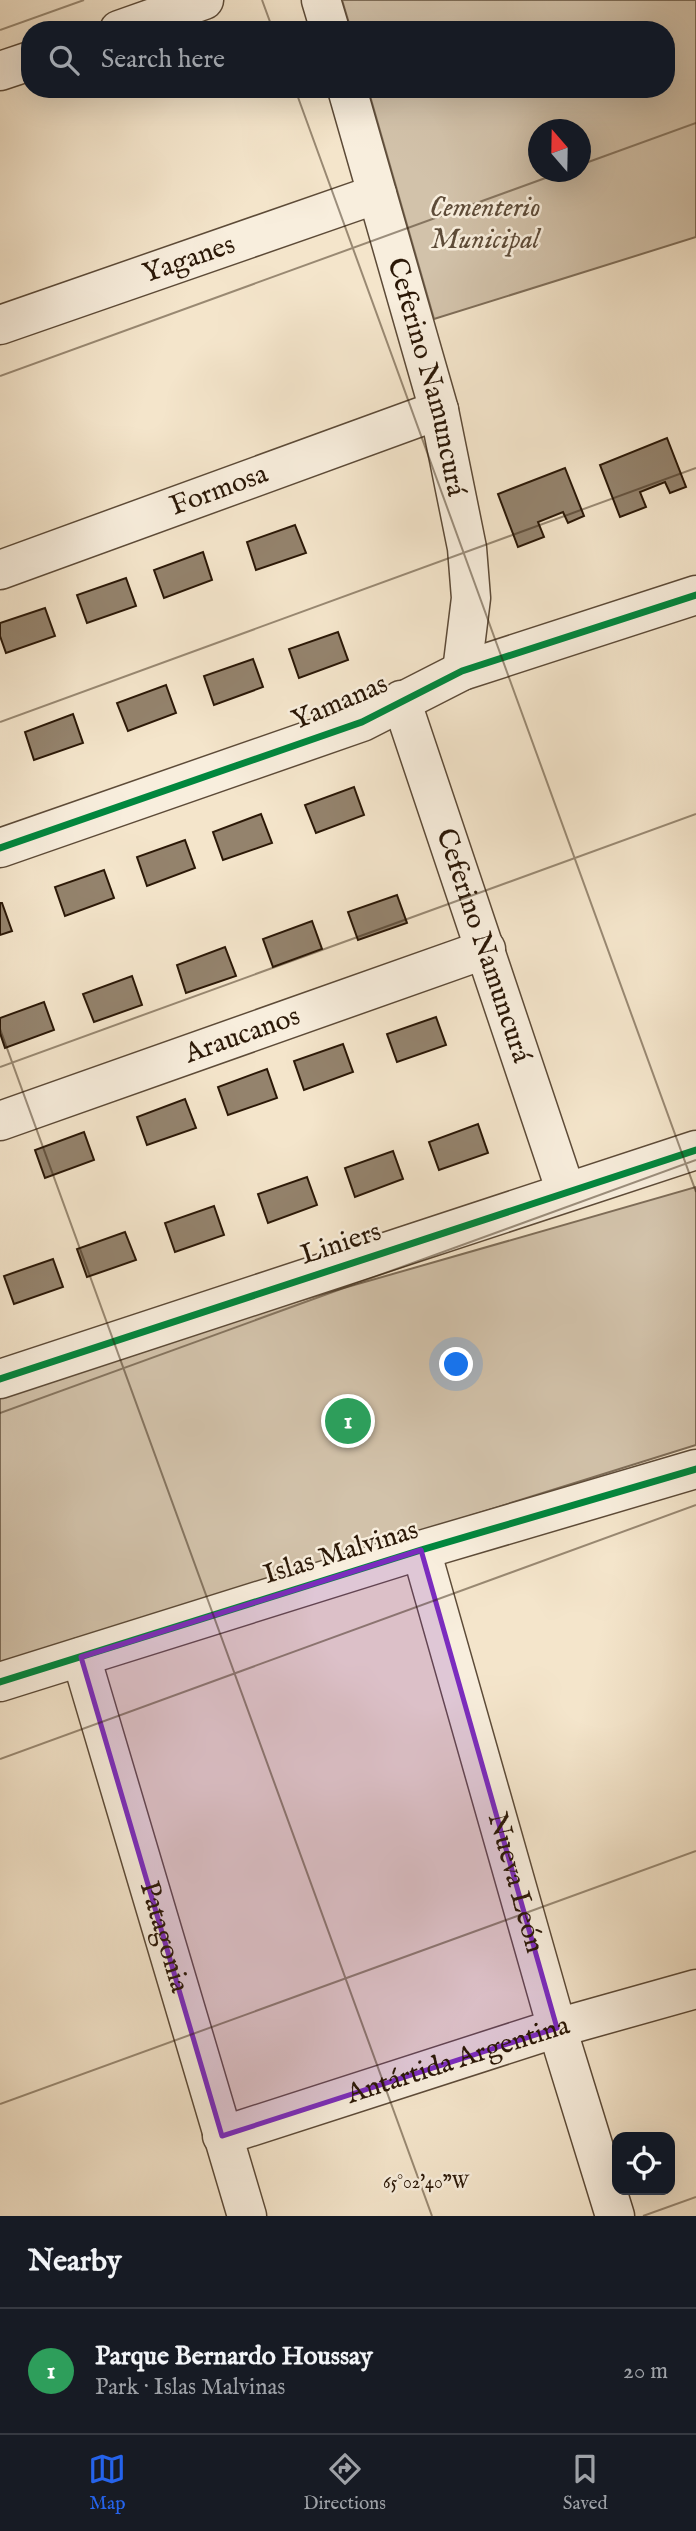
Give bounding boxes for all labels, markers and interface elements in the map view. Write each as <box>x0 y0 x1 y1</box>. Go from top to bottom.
search box <box>21 21 675 98</box>
icon: search <box>45 41 83 79</box>
text: Search here <box>101 43 225 76</box>
north arrow <box>528 119 591 182</box>
park label: Cementerio Municipal <box>429 191 542 258</box>
street label: Yaganes <box>138 227 240 292</box>
street label: Ceferino Namuncurá <box>379 254 474 500</box>
street label: Formosa <box>165 456 273 524</box>
street label: Yamanas <box>287 667 393 739</box>
street label: Ceferino Namuncurá <box>428 824 539 1068</box>
street label: Araucanos <box>179 999 305 1072</box>
street label: Liniers <box>296 1215 386 1273</box>
your location <box>439 1347 473 1381</box>
pin: 1 <box>325 1395 371 1447</box>
street label: Islas Malvinas <box>259 1513 423 1593</box>
street label: Nueva León <box>479 1809 552 1957</box>
street label: Patagonia <box>131 1877 197 1998</box>
street label: Antártida Argentina <box>341 2008 574 2112</box>
map controls <box>612 2132 675 2195</box>
button: locate <box>612 2132 675 2195</box>
text: 65°02'40"W <box>383 2172 470 2195</box>
text: Nearby <box>28 2243 121 2281</box>
text: Parque Bernardo Houssay <box>95 2340 373 2373</box>
text: 1 <box>47 2357 55 2386</box>
text: 20 m <box>623 2357 668 2386</box>
text: Park · Islas Malvinas <box>95 2373 285 2402</box>
tab: Map <box>88 2450 126 2516</box>
tab: Directions <box>303 2450 386 2516</box>
tab: Saved <box>563 2450 608 2516</box>

